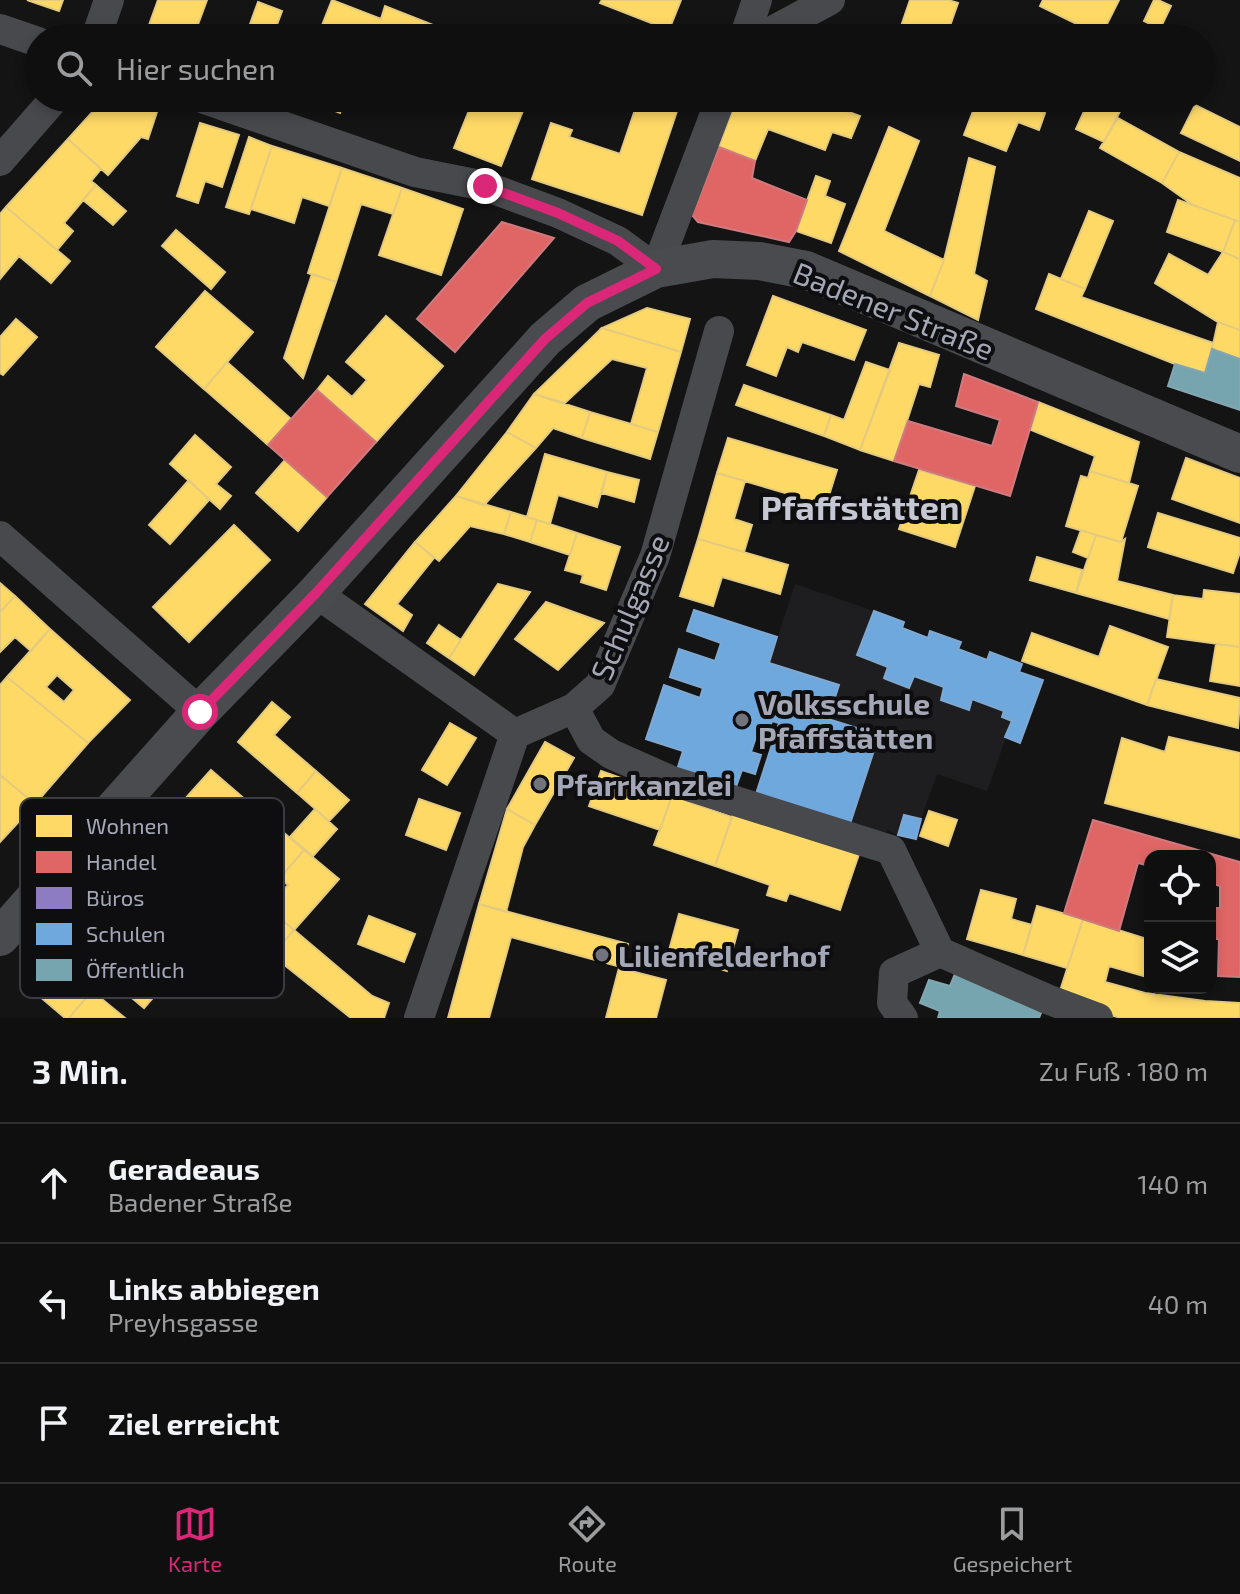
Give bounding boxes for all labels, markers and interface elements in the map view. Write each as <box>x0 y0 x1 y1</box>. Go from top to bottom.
search box <box>24 24 1216 112</box>
icon: search <box>52 46 96 90</box>
text: Hier suchen <box>116 50 276 86</box>
route end <box>467 168 503 204</box>
street label: Badener Straße <box>789 253 999 367</box>
district label: Pfaffstätten <box>761 486 959 527</box>
street label: Schulgasse <box>582 529 676 685</box>
place label: Volksschule Pfaffstätten <box>758 685 933 755</box>
route start <box>182 694 218 730</box>
marker: Volksschule Pfaffstätten <box>733 711 751 729</box>
place label: Pfarrkanzlei <box>556 766 732 802</box>
marker: Pfarrkanzlei <box>531 775 549 793</box>
legend <box>20 798 284 998</box>
text: Wohnen <box>86 812 169 838</box>
text: Handel <box>86 848 157 874</box>
map controls <box>1144 850 1216 994</box>
button: locate <box>1144 850 1216 922</box>
text: Büros <box>86 884 144 910</box>
text: Schulen <box>86 920 166 946</box>
button: layers <box>1144 922 1216 994</box>
place label: Lilienfelderhof <box>618 937 830 973</box>
marker: Lilienfelderhof <box>593 946 611 964</box>
text: Öffentlich <box>86 956 185 982</box>
text: 3 Min. <box>32 1050 128 1091</box>
text: Zu Fuß · 180 m <box>1039 1055 1208 1086</box>
text: Geradeaus <box>108 1150 260 1186</box>
icon: ahead <box>32 1161 76 1205</box>
text: 140 m <box>1137 1168 1208 1199</box>
text: Badener Straße <box>108 1186 293 1217</box>
text: Links abbiegen <box>108 1270 320 1306</box>
icon: left <box>32 1281 76 1325</box>
text: 40 m <box>1148 1288 1208 1319</box>
text: Preyhsgasse <box>108 1306 258 1337</box>
icon: arrive <box>32 1401 76 1445</box>
text: Ziel erreicht <box>108 1405 280 1441</box>
tab: Karte <box>168 1502 222 1576</box>
tab: Route <box>558 1502 617 1576</box>
tab: Gespeichert <box>953 1502 1072 1576</box>

